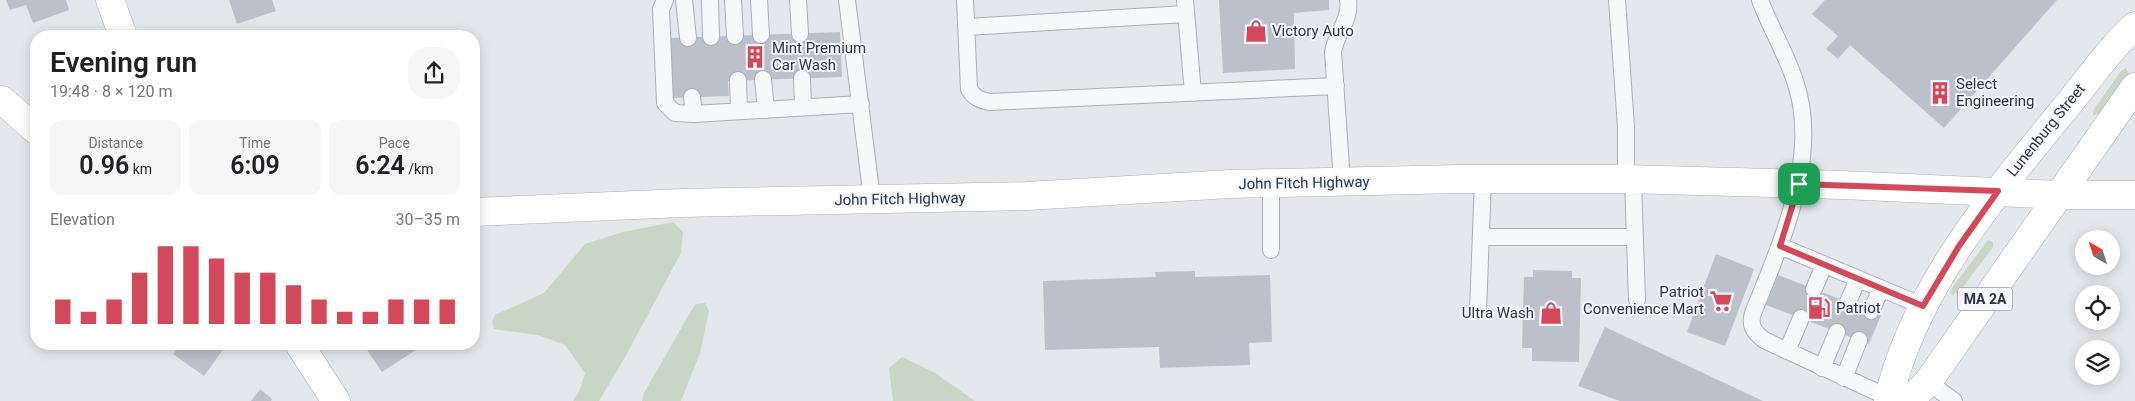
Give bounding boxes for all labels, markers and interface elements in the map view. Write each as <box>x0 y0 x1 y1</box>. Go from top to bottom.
shop icon: Victory Auto <box>1243 18 1269 44</box>
place label: Victory Auto <box>1272 22 1354 40</box>
place label: Mint Premium Car Wash <box>772 39 866 74</box>
building icon: Mint Premium Car Wash <box>742 44 768 70</box>
text: Evening run <box>50 46 197 79</box>
button: share <box>408 47 460 99</box>
place label: Select Engineering <box>1956 75 2035 110</box>
building icon: Select Engineering <box>1927 80 1953 106</box>
street label: Lunenburg Street <box>2003 80 2089 180</box>
text: 19:48 · 8 × 120 m <box>50 82 172 101</box>
text: Distance <box>88 135 143 151</box>
text: Time <box>239 135 271 151</box>
text: Pace <box>379 135 410 151</box>
text: 0.96 <box>79 151 129 180</box>
text: 6:09 <box>230 151 280 180</box>
text: 6:24 <box>355 151 405 180</box>
text: km <box>129 161 152 177</box>
text: /km <box>405 161 433 177</box>
pin <box>1778 163 1820 205</box>
icon: arrive <box>1785 170 1813 198</box>
street label: John Fitch Highway <box>1238 173 1370 193</box>
street label: John Fitch Highway <box>834 189 966 209</box>
text: Elevation <box>50 210 115 229</box>
text: 30–35 m <box>396 210 460 229</box>
north arrow <box>2075 230 2120 275</box>
map controls <box>2075 230 2120 385</box>
place label: Patriot Convenience Mart <box>1583 283 1704 318</box>
button: locate <box>2075 285 2120 330</box>
supermarket icon: Patriot Convenience Mart <box>1708 288 1734 314</box>
road number: MA 2A <box>1958 288 2012 310</box>
fuel station icon: Patriot <box>1806 295 1832 321</box>
place label: Patriot <box>1836 299 1881 317</box>
shop icon: Ultra Wash <box>1538 300 1564 326</box>
place label: Ultra Wash <box>1462 304 1534 322</box>
button: layers <box>2075 340 2120 385</box>

